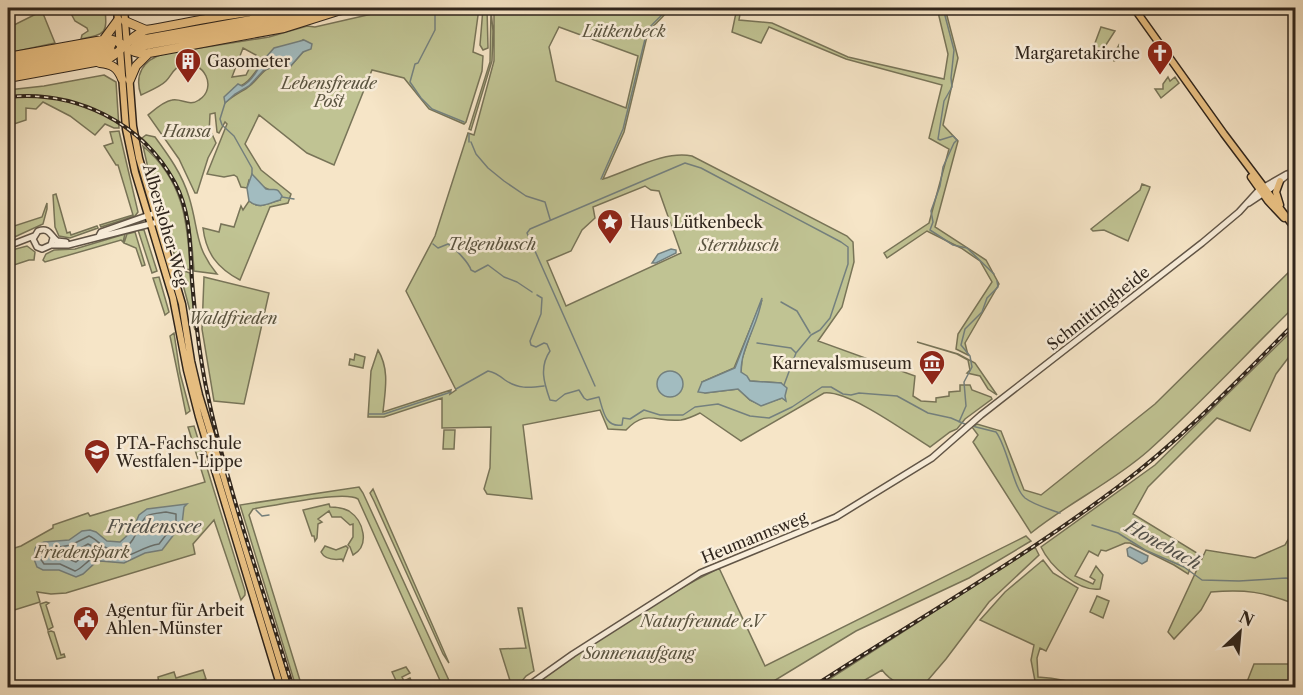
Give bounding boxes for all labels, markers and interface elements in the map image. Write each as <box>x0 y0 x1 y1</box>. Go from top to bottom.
park label: Lütkenbeck <box>581 21 666 41</box>
church icon: Margaretakirche <box>1145 38 1175 76</box>
place label: Margaretakirche <box>1014 43 1140 63</box>
building icon: Gasometer <box>173 46 203 84</box>
place label: Gasometer <box>207 51 291 71</box>
park label: Lebensfreude Post <box>279 73 378 111</box>
park label: Hansa <box>161 121 211 141</box>
street label: Albersloher Weg <box>139 161 193 289</box>
place icon: Haus Lütkenbeck <box>595 207 625 245</box>
place label: Haus Lütkenbeck <box>630 212 763 232</box>
park label: Telgenbusch <box>448 234 536 254</box>
park label: Sternbusch <box>698 235 779 255</box>
street label: Schmittingheide <box>1043 262 1153 354</box>
park label: Waldfrieden <box>189 308 277 328</box>
museum icon: Karnevalsmuseum <box>917 348 947 386</box>
place label: Karnevalsmuseum <box>772 353 912 373</box>
place label: PTA-Fachschule Westfalen-Lippe <box>115 433 243 471</box>
school or university icon: PTA-Fachschule Westfalen-Lippe <box>82 437 112 475</box>
street label: Heumannsweg <box>698 506 810 567</box>
water label: Honebach <box>1120 514 1205 575</box>
water label: Friedenssee <box>105 516 203 538</box>
park label: Friedenspark <box>32 542 130 562</box>
place label: Agentur für Arbeit Ahlen-Münster <box>105 600 245 638</box>
north arrow <box>1210 602 1270 662</box>
public building icon: Agentur für Arbeit Ahlen-Münster <box>71 604 101 642</box>
text: N <box>1236 606 1257 631</box>
park label: Naturfreunde e.V <box>638 611 768 631</box>
park label: Sonnenaufgang <box>582 643 697 663</box>

